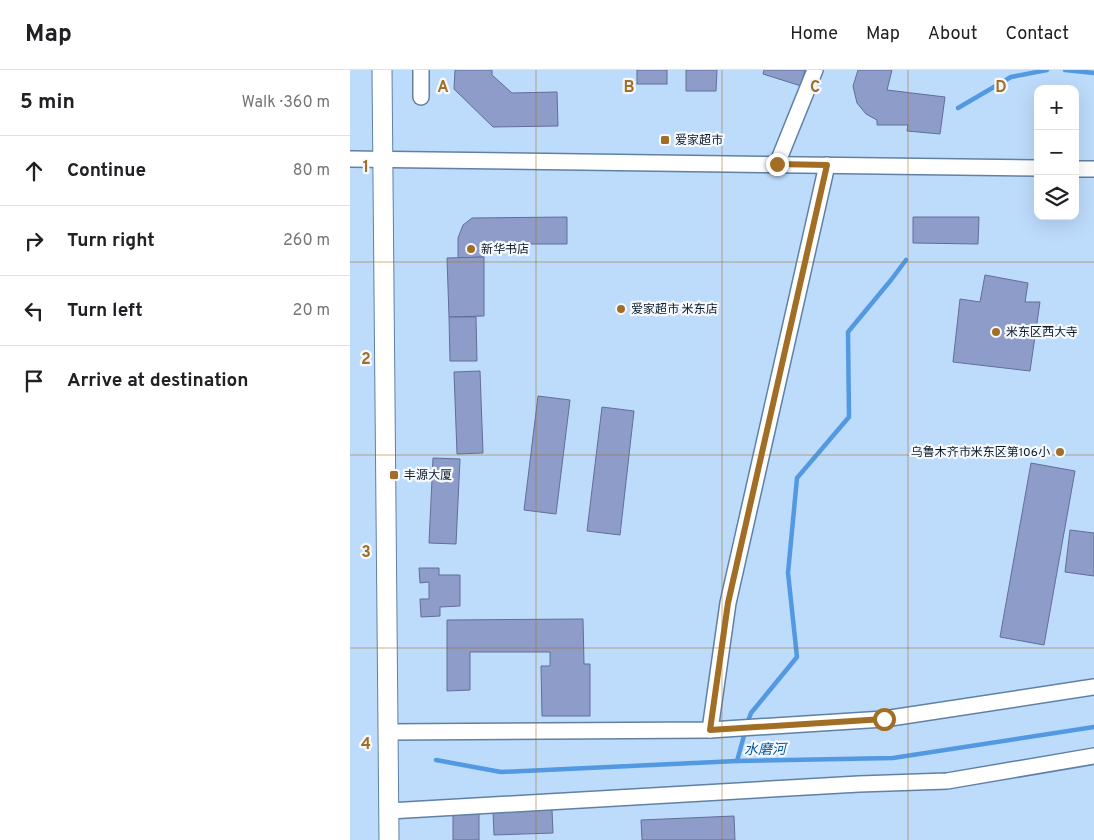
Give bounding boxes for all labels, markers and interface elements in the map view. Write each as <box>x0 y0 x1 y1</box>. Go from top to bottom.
text: Map <box>25 20 72 50</box>
text: Home <box>790 23 838 46</box>
text: Map <box>866 23 900 46</box>
text: About <box>928 23 977 46</box>
text: Contact <box>1005 23 1069 46</box>
text: A <box>437 78 449 98</box>
text: B <box>623 78 635 98</box>
text: C <box>810 78 820 98</box>
text: D <box>995 78 1007 98</box>
map controls <box>1034 85 1079 220</box>
button: + <box>1034 85 1079 130</box>
text: 5 min <box>20 89 75 116</box>
text: Walk · 360 m <box>242 93 330 113</box>
button: − <box>1034 130 1079 175</box>
place label: 爱家超市 <box>675 133 723 149</box>
marker: 爱家超市 <box>659 134 671 146</box>
route end <box>766 153 789 176</box>
icon: ahead <box>20 157 48 185</box>
text: 1 <box>363 158 369 178</box>
text: Continue <box>67 159 146 183</box>
text: 80 m <box>293 161 330 181</box>
button: layers <box>1034 175 1079 220</box>
icon: right <box>20 227 48 255</box>
text: Turn right <box>67 229 155 253</box>
text: 260 m <box>283 231 330 251</box>
place label: 新华书店 <box>481 242 529 258</box>
marker: 新华书店 <box>465 243 477 255</box>
icon: left <box>20 297 48 325</box>
text: Turn left <box>67 299 143 323</box>
text: 20 m <box>293 301 330 321</box>
place label: 爱家超市 米东店 <box>631 302 718 318</box>
marker: 爱家超市 米东店 <box>615 303 627 315</box>
place label: 米东区西大寺 <box>1006 325 1078 341</box>
marker: 米东区西大寺 <box>990 326 1002 338</box>
text: 2 <box>361 350 371 370</box>
icon: arrive <box>20 367 48 395</box>
text: Arrive at destination <box>67 369 248 393</box>
place label: 乌鲁木齐市米东区第106小 <box>911 445 1050 461</box>
marker: 乌鲁木齐市米东区第106小 <box>1054 446 1066 458</box>
place label: 丰源大厦 <box>404 468 452 484</box>
marker: 丰源大厦 <box>388 469 400 481</box>
text: 3 <box>361 543 371 563</box>
route start <box>873 708 896 731</box>
text: 4 <box>361 735 371 755</box>
water label: 水磨河 <box>744 742 789 759</box>

